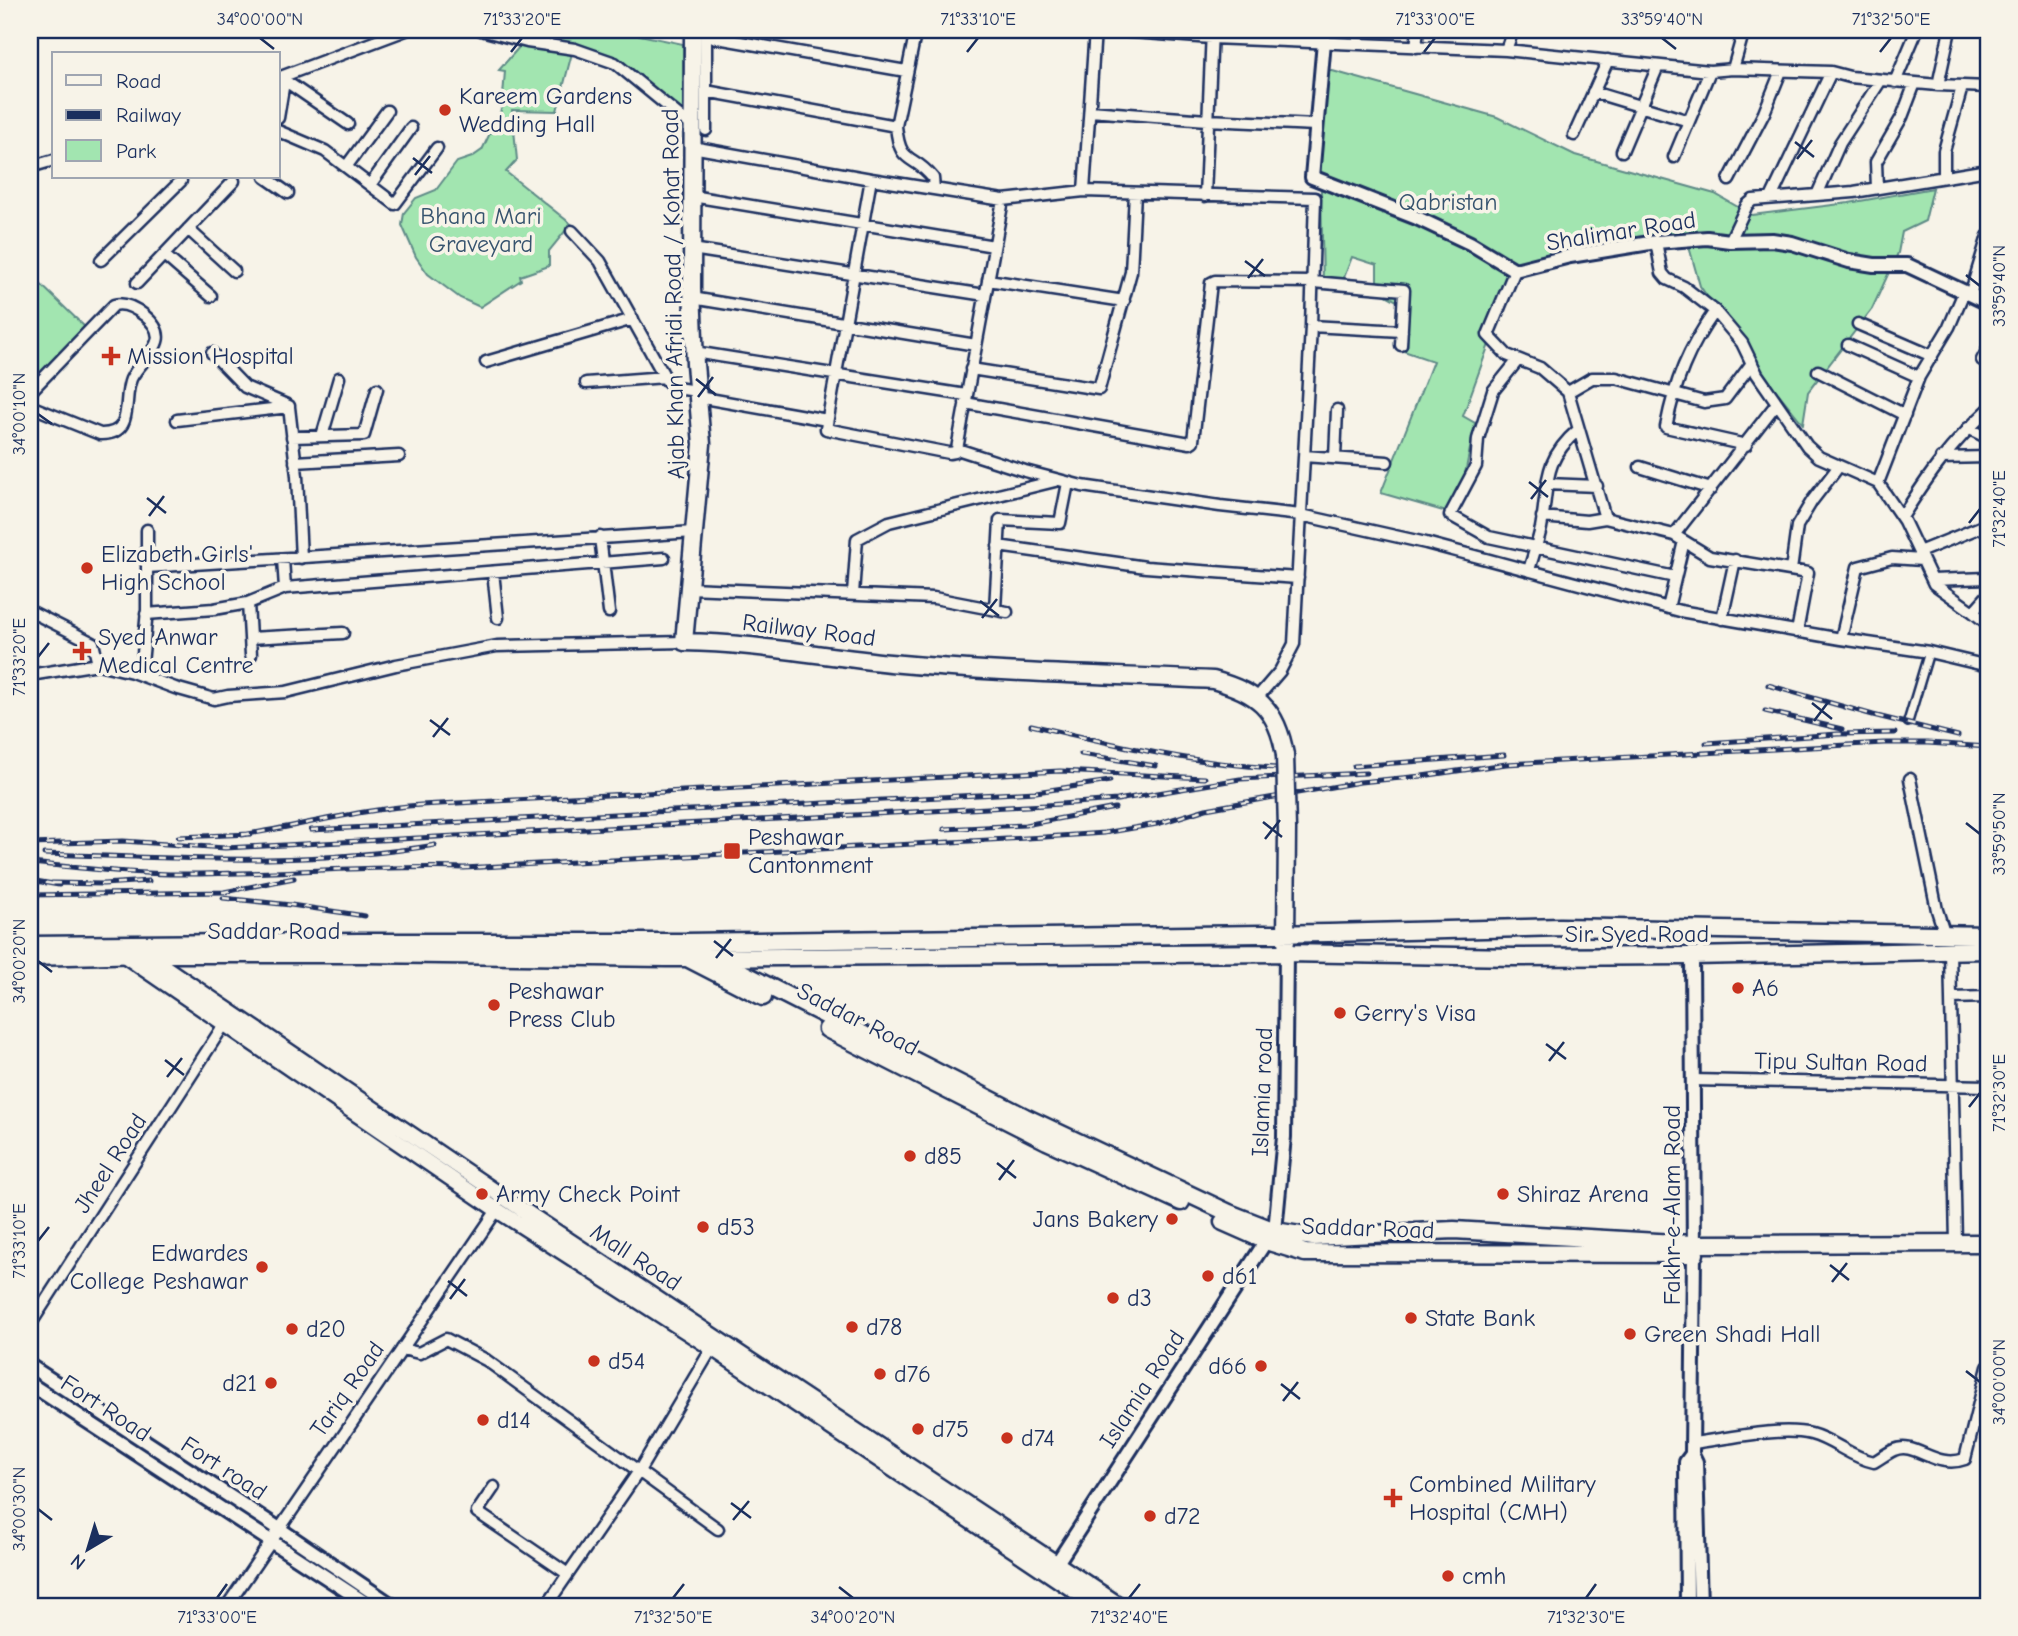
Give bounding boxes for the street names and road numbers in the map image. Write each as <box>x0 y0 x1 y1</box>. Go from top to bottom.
street label: Ajab Khan Afridi Road / Kohat Road <box>656 108 690 480</box>
street label: Shalimar Road <box>1544 205 1698 257</box>
street label: Railway Road <box>741 608 877 652</box>
street label: Saddar Road <box>208 917 340 945</box>
street label: Sir Syed Road <box>1565 920 1709 948</box>
street label: Saddar Road <box>792 976 924 1062</box>
street label: Islamia road <box>1246 1027 1278 1157</box>
street label: Tipu Sultan Road <box>1754 1046 1928 1078</box>
street label: Fakhr-e-Alam Road <box>1658 1105 1686 1305</box>
street label: Jheel Road <box>67 1108 153 1218</box>
street label: Saddar Road <box>1301 1212 1435 1244</box>
street label: Mall Road <box>585 1217 687 1297</box>
street label: Islamia Road <box>1094 1325 1190 1453</box>
street label: Tariq Road <box>304 1336 390 1442</box>
street label: Fort Road <box>56 1369 156 1447</box>
street label: Fort road <box>176 1430 272 1506</box>

